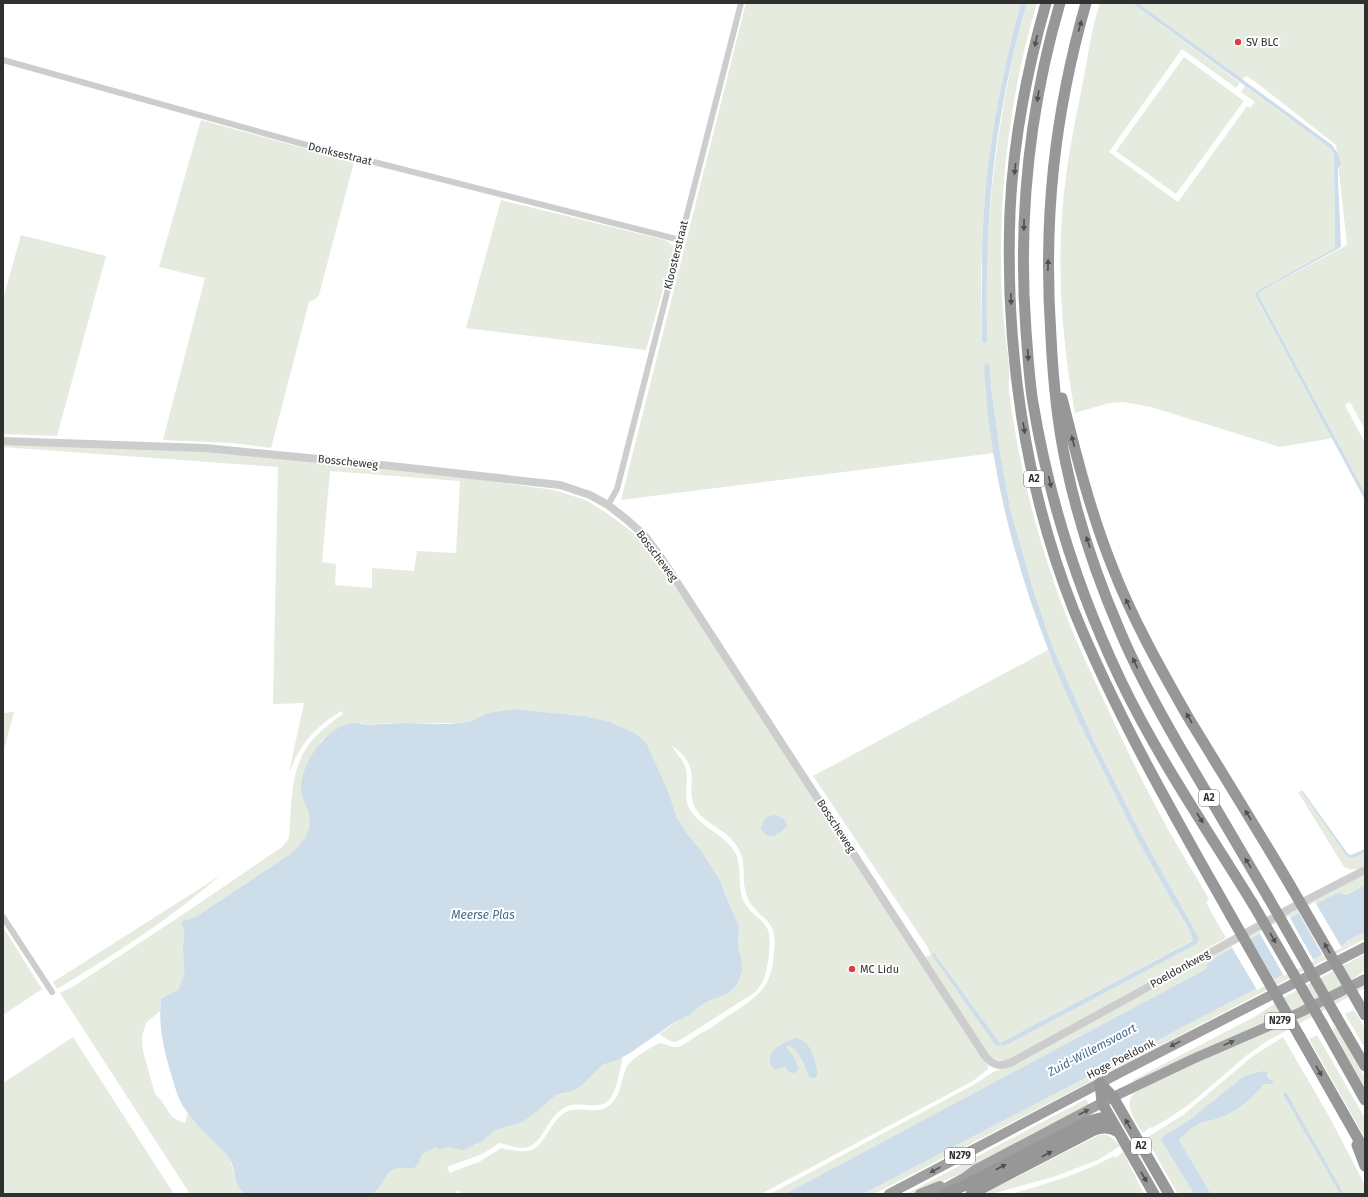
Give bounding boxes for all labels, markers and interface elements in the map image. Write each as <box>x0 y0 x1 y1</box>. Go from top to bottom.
one-way arrow <box>1077 20 1083 32</box>
one-way arrow <box>1032 35 1038 47</box>
place label: SV BLC <box>1246 36 1279 49</box>
marker: SV BLC <box>1233 37 1243 47</box>
one-way arrow <box>1035 89 1041 102</box>
street label: Donksestraat <box>307 140 373 168</box>
one-way arrow <box>1011 163 1018 175</box>
street label: Kloosterstraat <box>661 219 691 291</box>
one-way arrow <box>1021 219 1027 232</box>
one-way arrow <box>1045 258 1051 271</box>
one-way arrow <box>1007 293 1014 305</box>
one-way arrow <box>1025 349 1032 361</box>
one-way arrow <box>1021 422 1027 434</box>
one-way arrow <box>1070 435 1076 447</box>
street label: Bosscheweg <box>317 452 379 472</box>
road number: A2 <box>1024 471 1044 487</box>
one-way arrow <box>1047 476 1053 489</box>
street label: Bosscheweg <box>634 528 681 584</box>
one-way arrow <box>1085 536 1091 548</box>
one-way arrow <box>1125 598 1131 609</box>
one-way arrow <box>1132 657 1138 669</box>
one-way arrow <box>1186 712 1193 724</box>
road number: A2 <box>1199 790 1219 806</box>
street label: Bosscheweg <box>814 797 858 855</box>
one-way arrow <box>1245 810 1252 821</box>
one-way arrow <box>1196 813 1204 823</box>
one-way arrow <box>1244 858 1252 868</box>
water label: Meerse Plas <box>451 908 515 922</box>
one-way arrow <box>1269 932 1276 944</box>
one-way arrow <box>1323 942 1330 954</box>
street label: Poeldonkweg <box>1148 947 1212 991</box>
place label: MC Lidu <box>860 963 899 976</box>
marker: MC Lidu <box>847 964 857 974</box>
road number: N279 <box>1265 1013 1295 1029</box>
water label: Zuid-Willemsvaart <box>1045 1020 1139 1080</box>
street label: Hoge Poeldonk <box>1085 1036 1158 1082</box>
one-way arrow <box>1223 1040 1235 1046</box>
one-way arrow <box>1169 1041 1181 1047</box>
one-way arrow <box>1316 1065 1323 1077</box>
one-way arrow <box>1078 1109 1089 1116</box>
one-way arrow <box>1125 1118 1132 1130</box>
road number: A2 <box>1131 1138 1151 1154</box>
road number: N279 <box>945 1148 975 1164</box>
one-way arrow <box>1042 1151 1053 1158</box>
one-way arrow <box>995 1164 1006 1170</box>
one-way arrow <box>929 1166 941 1173</box>
one-way arrow <box>1141 1171 1148 1183</box>

